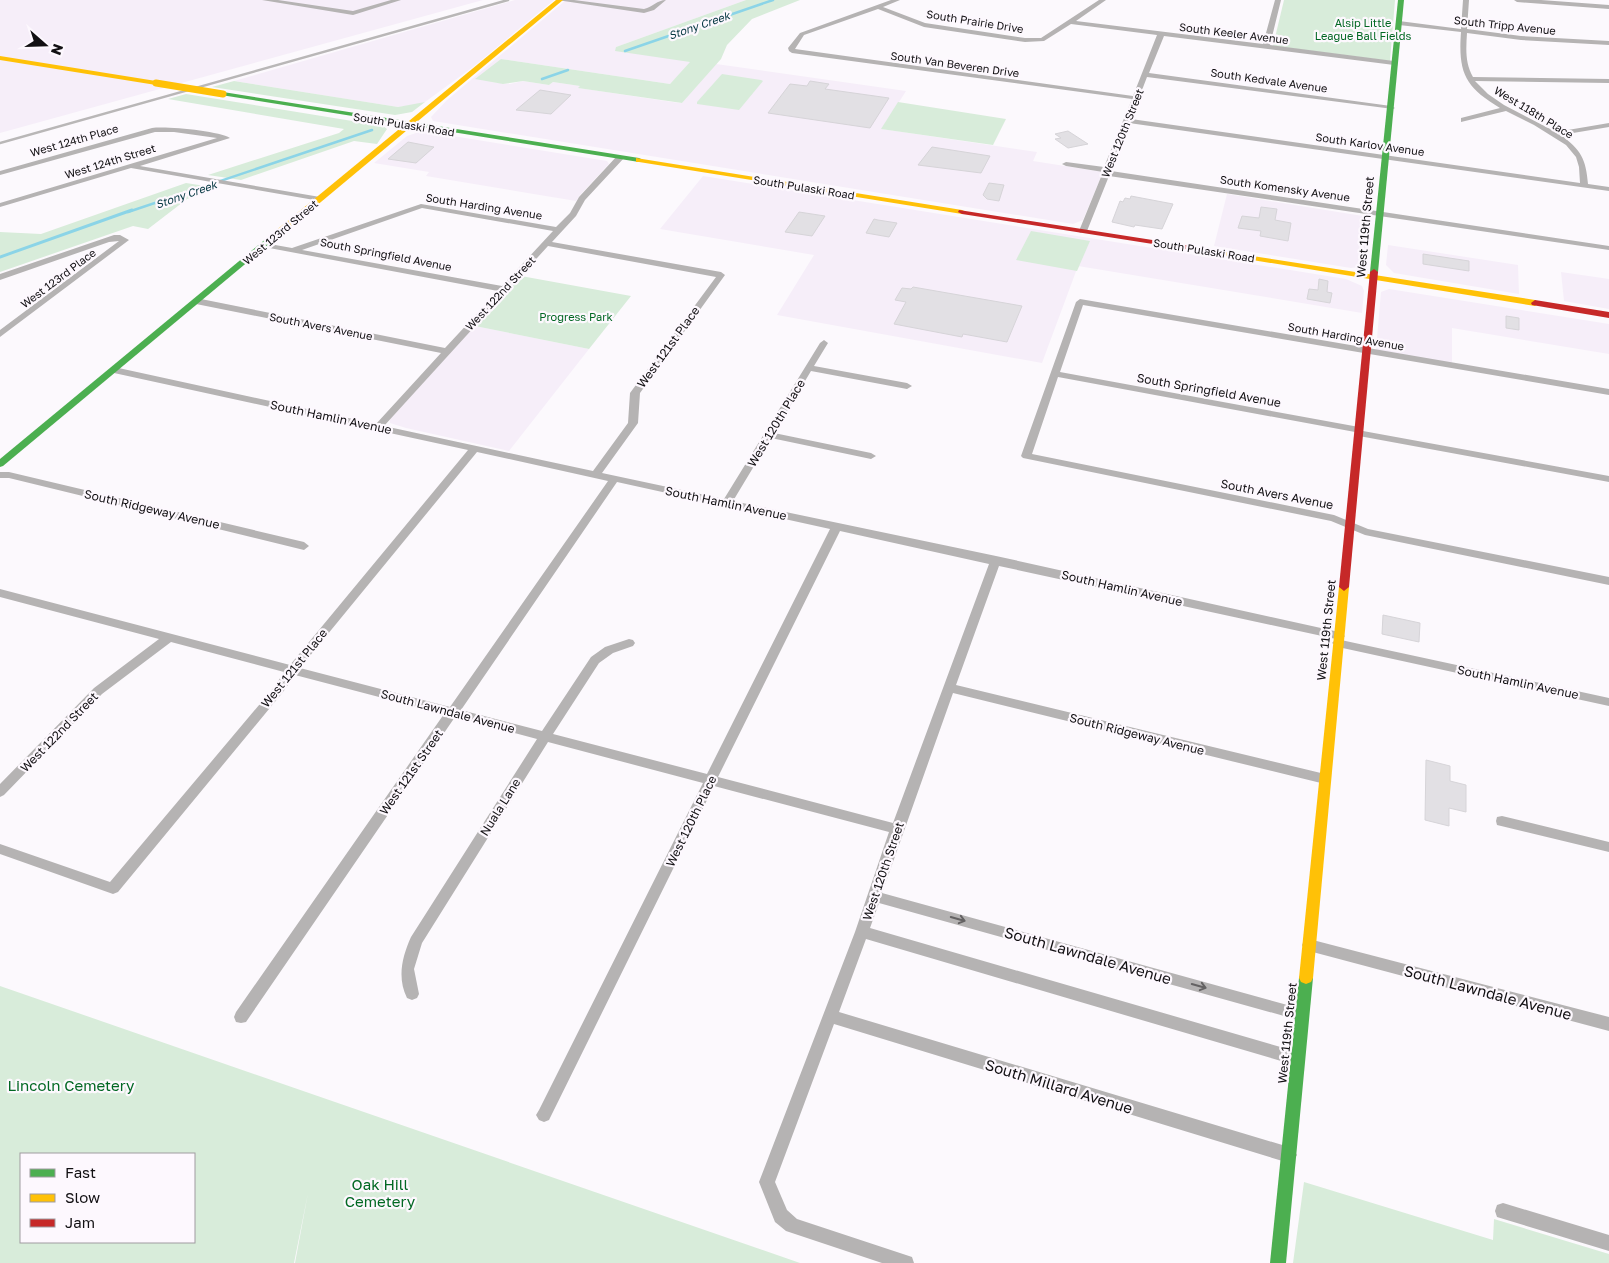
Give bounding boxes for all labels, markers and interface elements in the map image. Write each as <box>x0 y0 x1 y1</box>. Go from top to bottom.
street label: South Prairie Drive <box>925 7 1025 35</box>
water label: Stony Creek <box>667 8 733 42</box>
street label: South Tripp Avenue <box>1453 13 1557 37</box>
park label: Alsip Little League Ball Fields <box>1315 16 1411 42</box>
north arrow <box>20 20 70 70</box>
street label: South Keeler Avenue <box>1179 20 1289 46</box>
text: N <box>48 42 67 58</box>
street label: South Van Beveren Drive <box>890 49 1020 79</box>
street label: South Kedvale Avenue <box>1210 65 1328 95</box>
street label: West 118th Place <box>1492 83 1576 141</box>
street label: West 120th Street <box>1098 87 1146 179</box>
street label: South Pulaski Road <box>352 110 456 138</box>
street label: West 124th Place <box>28 121 120 159</box>
street label: South Karlov Avenue <box>1315 130 1425 158</box>
street label: West 124th Street <box>63 141 157 181</box>
street label: South Komensky Avenue <box>1219 172 1351 204</box>
street label: South Pulaski Road <box>752 173 856 201</box>
street label: West 119th Street <box>1353 175 1377 278</box>
water label: Stony Creek <box>154 177 220 211</box>
street label: South Harding Avenue <box>425 190 543 222</box>
street label: West 123rd Street <box>240 197 320 267</box>
street label: South Springfield Avenue <box>319 235 453 273</box>
street label: South Pulaski Road <box>1152 236 1256 264</box>
street label: West 123rd Place <box>18 246 98 310</box>
street label: West 122nd Street <box>462 253 538 333</box>
street label: West 121st Place <box>633 303 703 391</box>
street label: South Avers Avenue <box>268 310 374 342</box>
park label: Progress Park <box>539 310 613 323</box>
street label: South Harding Avenue <box>1287 319 1405 353</box>
street label: South Springfield Avenue <box>1136 370 1282 410</box>
street label: West 120th Place <box>744 376 808 470</box>
street label: South Hamlin Avenue <box>269 397 393 437</box>
street label: South Avers Avenue <box>1219 476 1335 512</box>
street label: South Hamlin Avenue <box>664 483 788 523</box>
street label: South Ridgeway Avenue <box>83 486 221 532</box>
street label: South Hamlin Avenue <box>1060 567 1184 609</box>
street label: West 119th Street <box>1313 578 1339 681</box>
street label: West 121st Place <box>258 626 330 710</box>
street label: South Hamlin Avenue <box>1456 662 1580 702</box>
street label: South Lawndale Avenue <box>379 686 517 736</box>
street label: West 122nd Street <box>17 689 101 775</box>
street label: South Ridgeway Avenue <box>1068 710 1206 758</box>
street label: West 121st Street <box>376 726 446 817</box>
street label: West 120th Place <box>662 773 720 869</box>
street label: Nuala Lane <box>476 775 524 838</box>
street label: West 120th Street <box>859 820 907 922</box>
one-way arrow <box>950 914 966 924</box>
street label: South Lawndale Avenue <box>1002 923 1174 988</box>
street label: South Lawndale Avenue <box>1402 961 1574 1023</box>
one-way arrow <box>1191 981 1207 991</box>
street label: West 119th Street <box>1274 981 1300 1084</box>
street label: South Millard Avenue <box>983 1055 1135 1117</box>
park label: Lincoln Cemetery <box>7 1076 135 1094</box>
legend <box>20 1153 195 1243</box>
text: Fast <box>65 1163 96 1181</box>
park label: Oak Hill Cemetery <box>345 1175 416 1210</box>
text: Slow <box>65 1188 100 1206</box>
text: Jam <box>65 1213 95 1231</box>

